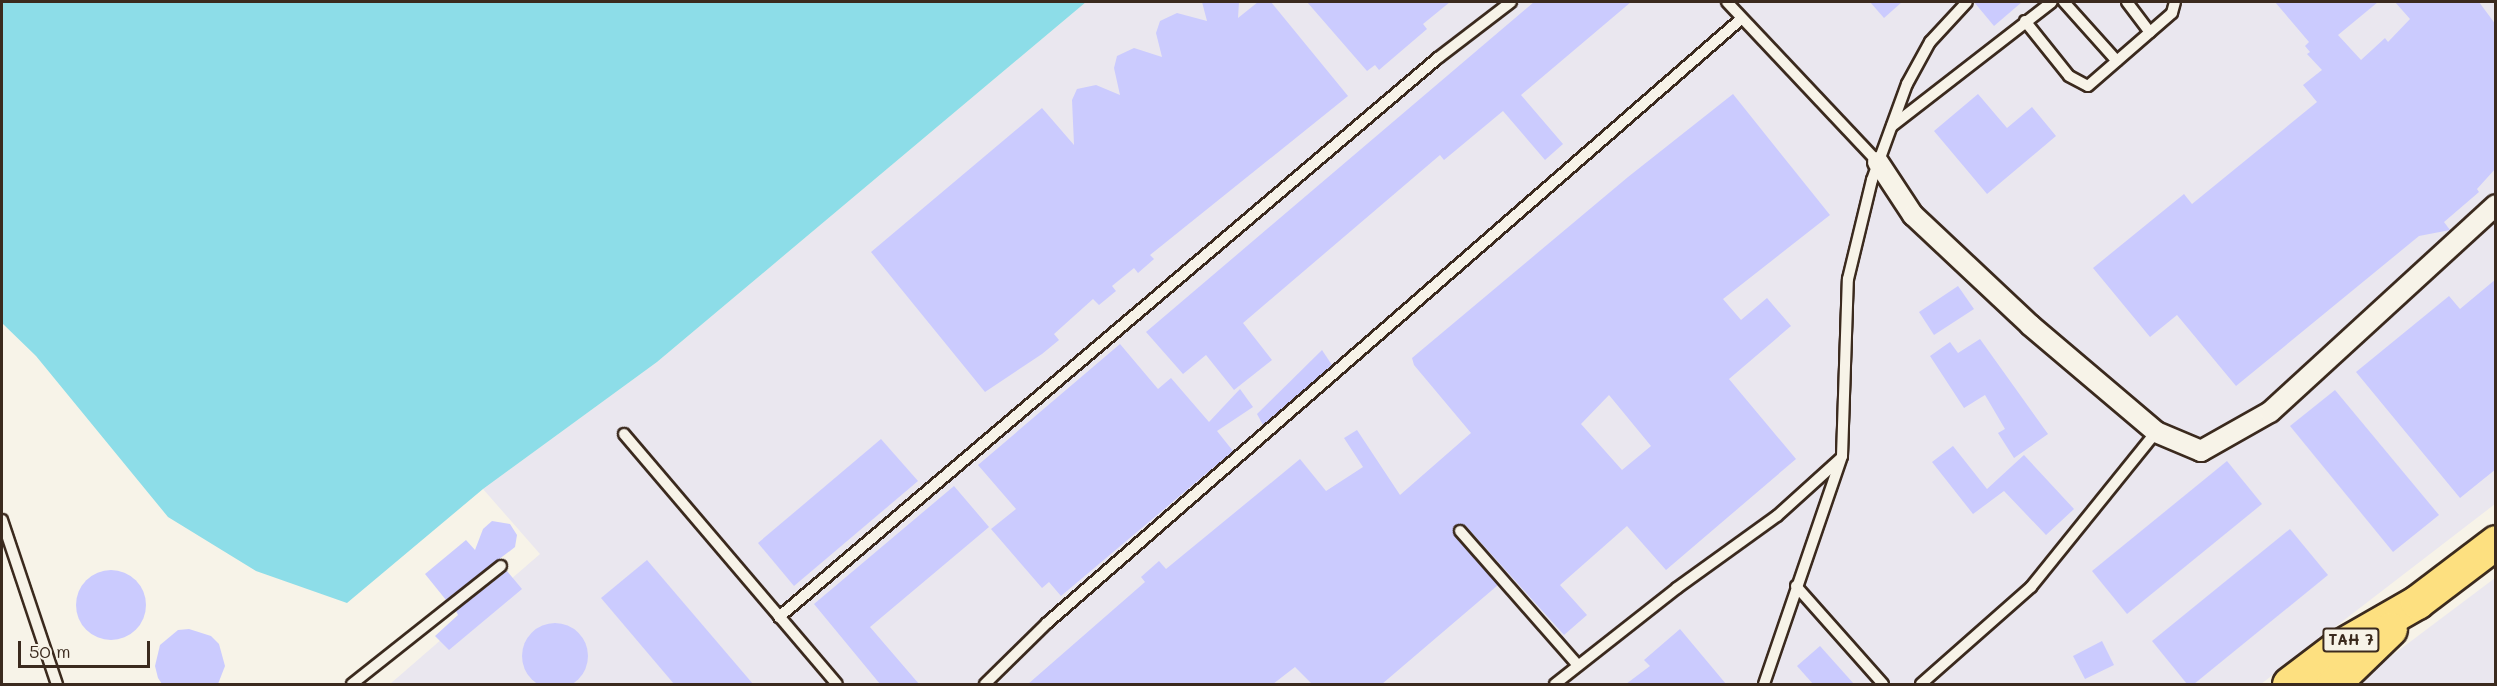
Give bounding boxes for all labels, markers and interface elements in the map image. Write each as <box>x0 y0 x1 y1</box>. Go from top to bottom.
road number: TAH 7 <box>2321 628 2381 652</box>
scale bar <box>21 629 153 667</box>
text: 50 m <box>29 639 71 663</box>

